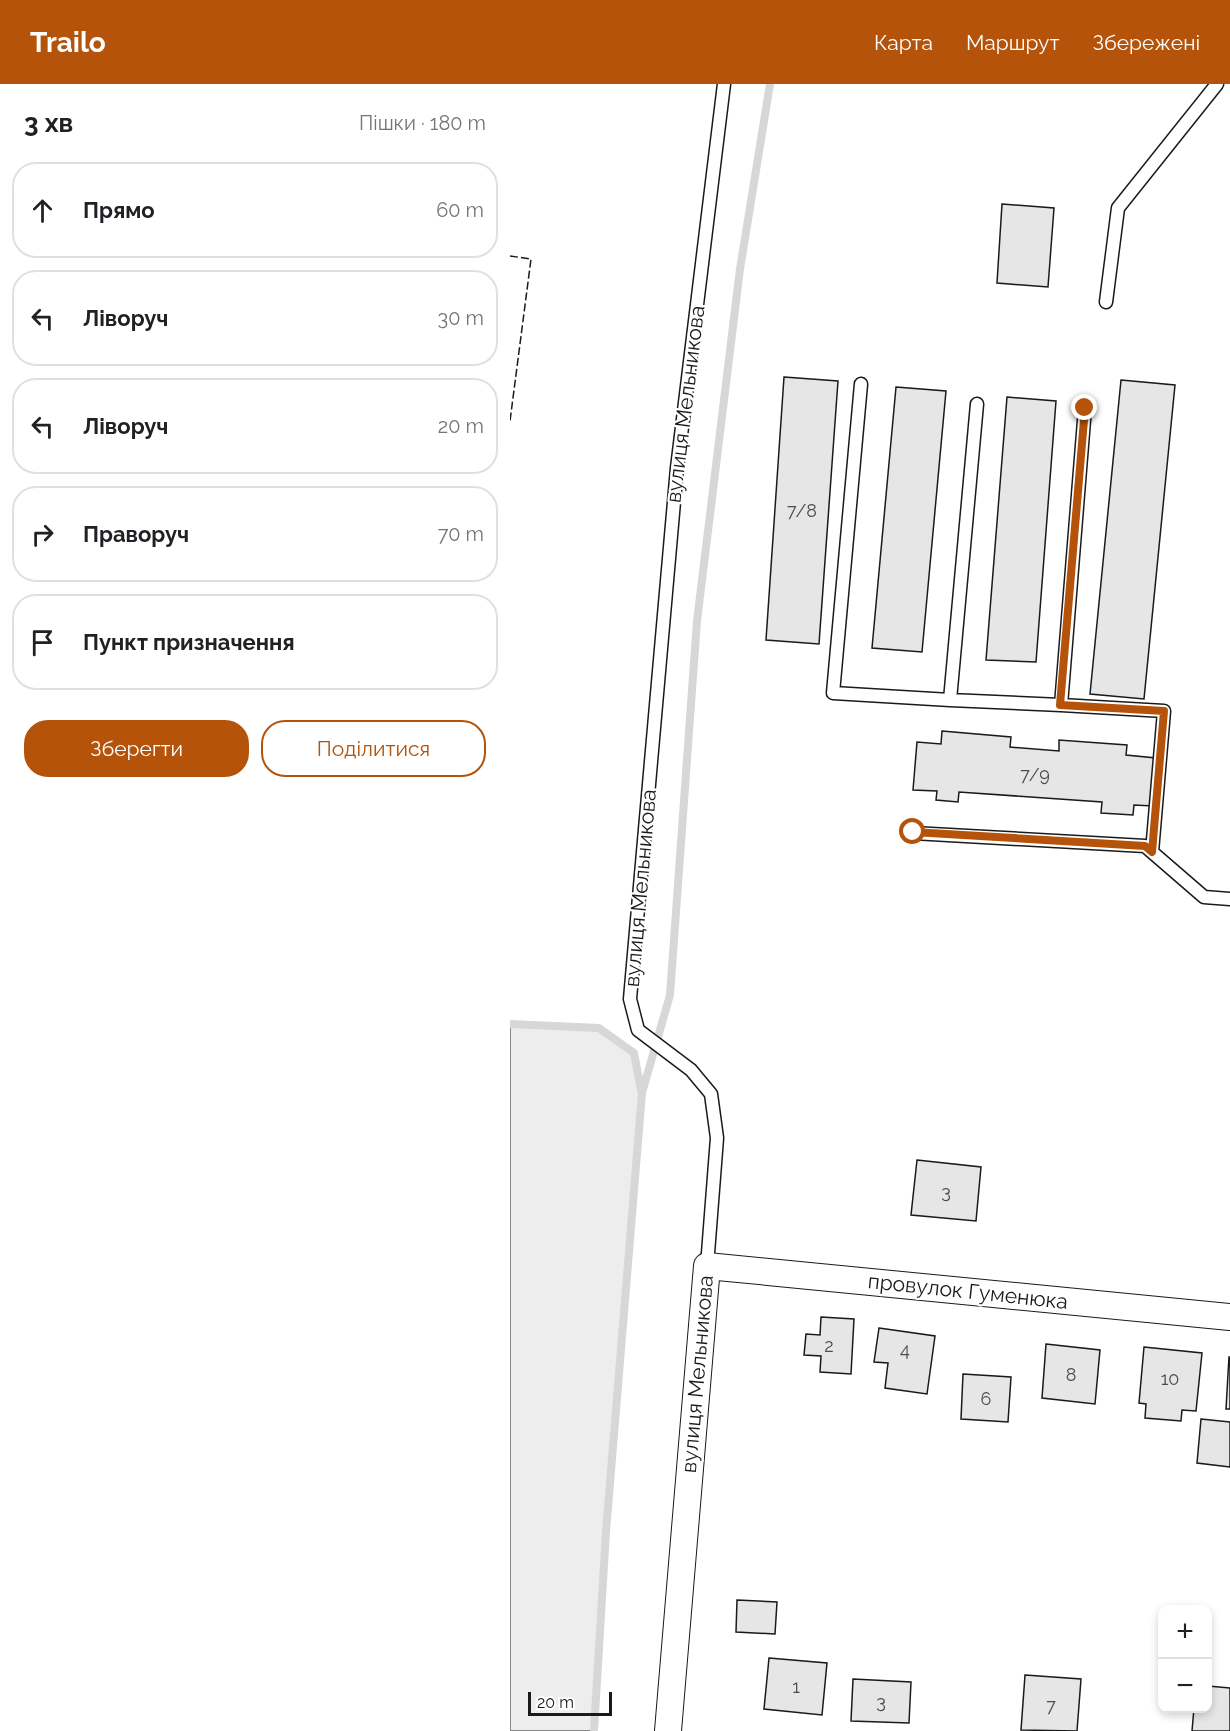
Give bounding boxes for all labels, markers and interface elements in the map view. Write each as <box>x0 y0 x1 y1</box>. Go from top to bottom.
text: Trailo <box>30 26 106 59</box>
text: Карта <box>874 30 933 55</box>
text: Маршрут <box>966 30 1059 55</box>
text: Збережені <box>1092 30 1200 55</box>
text: 3 хв <box>24 108 73 138</box>
text: Пішки · 180 m <box>359 111 486 135</box>
icon: ahead <box>26 194 59 227</box>
text: Прямо <box>83 197 155 223</box>
text: 60 m <box>436 198 484 222</box>
icon: left <box>26 302 59 335</box>
street label: вулиця Мельникова <box>661 304 709 504</box>
text: Ліворуч <box>83 305 168 331</box>
text: 30 m <box>438 306 484 330</box>
route end <box>1071 394 1097 420</box>
icon: left <box>26 410 59 443</box>
text: Ліворуч <box>83 413 168 439</box>
text: 20 m <box>438 414 484 438</box>
house number: 7/8 <box>787 500 817 521</box>
icon: right <box>26 518 59 551</box>
text: Праворуч <box>83 521 189 547</box>
text: 70 m <box>438 522 484 546</box>
icon: arrive <box>26 626 59 659</box>
text: Пункт призначення <box>83 629 295 655</box>
button: Зберегти <box>24 720 249 777</box>
button: Поділитися <box>261 720 486 777</box>
house number: 7/9 <box>1020 764 1050 785</box>
street label: вулиця Мельникова <box>619 788 661 988</box>
route start <box>899 818 925 844</box>
house number: 3 <box>941 1181 951 1202</box>
street label: провулок Гуменюка <box>867 1268 1069 1314</box>
street label: вулиця Мельникова <box>676 1274 718 1474</box>
house number: 2 <box>824 1335 834 1356</box>
house number: 4 <box>900 1339 910 1360</box>
house number: 8 <box>1066 1364 1076 1385</box>
house number: 10 <box>1161 1368 1179 1389</box>
house number: 6 <box>981 1388 992 1409</box>
map controls <box>1158 1605 1212 1713</box>
button: + <box>1158 1605 1212 1659</box>
button: − <box>1158 1659 1212 1713</box>
house number: 1 <box>792 1676 800 1697</box>
scale bar <box>528 1689 612 1716</box>
house number: 3 <box>876 1691 886 1712</box>
text: 20 m <box>537 1693 574 1712</box>
house number: 7 <box>1046 1695 1056 1716</box>

